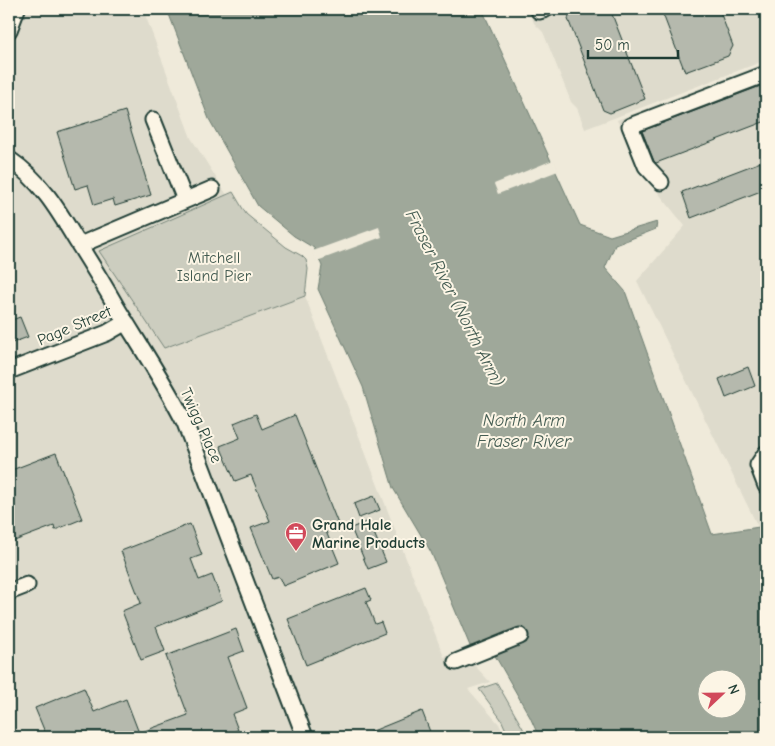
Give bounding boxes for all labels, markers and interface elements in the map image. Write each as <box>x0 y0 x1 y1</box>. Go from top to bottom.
scale bar <box>588 28 678 60</box>
text: 50 m <box>595 36 630 54</box>
water label: Fraser River (North Arm) <box>401 206 508 390</box>
park label: Mitchell Island Pier <box>177 249 252 285</box>
street label: Page Street <box>35 302 114 350</box>
street label: Twigg Place <box>177 385 226 466</box>
water label: North Arm Fraser River <box>477 410 572 452</box>
place label: Grand Hale Marine Products <box>312 516 425 552</box>
office icon: Grand Hale Marine Products <box>284 521 308 552</box>
north arrow <box>698 668 748 718</box>
text: N <box>724 682 743 697</box>

